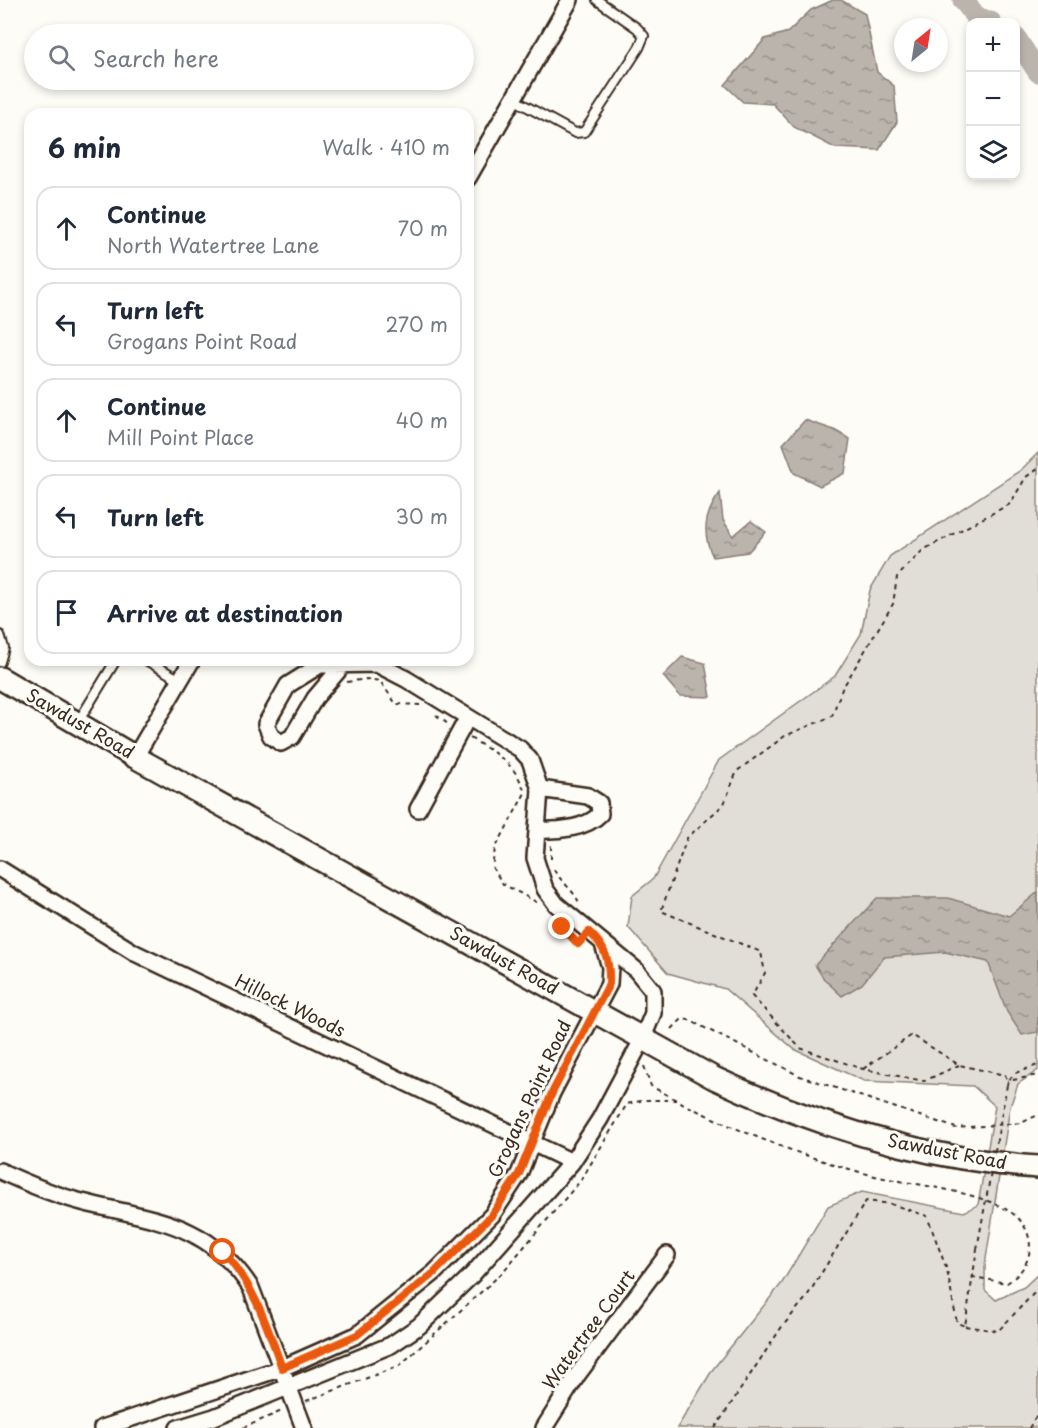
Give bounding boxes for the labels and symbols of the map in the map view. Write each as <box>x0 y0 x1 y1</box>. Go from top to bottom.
north arrow <box>894 18 948 72</box>
street label: Sawdust Road <box>22 681 140 765</box>
route end <box>548 913 574 939</box>
street label: Sawdust Road <box>445 919 564 1001</box>
street label: Hillock Woods <box>231 966 350 1043</box>
street label: Grogans Point Road <box>480 1015 577 1182</box>
street label: Sawdust Road <box>885 1126 1009 1175</box>
route start <box>209 1238 235 1264</box>
street label: Watertree Court <box>535 1264 641 1395</box>

